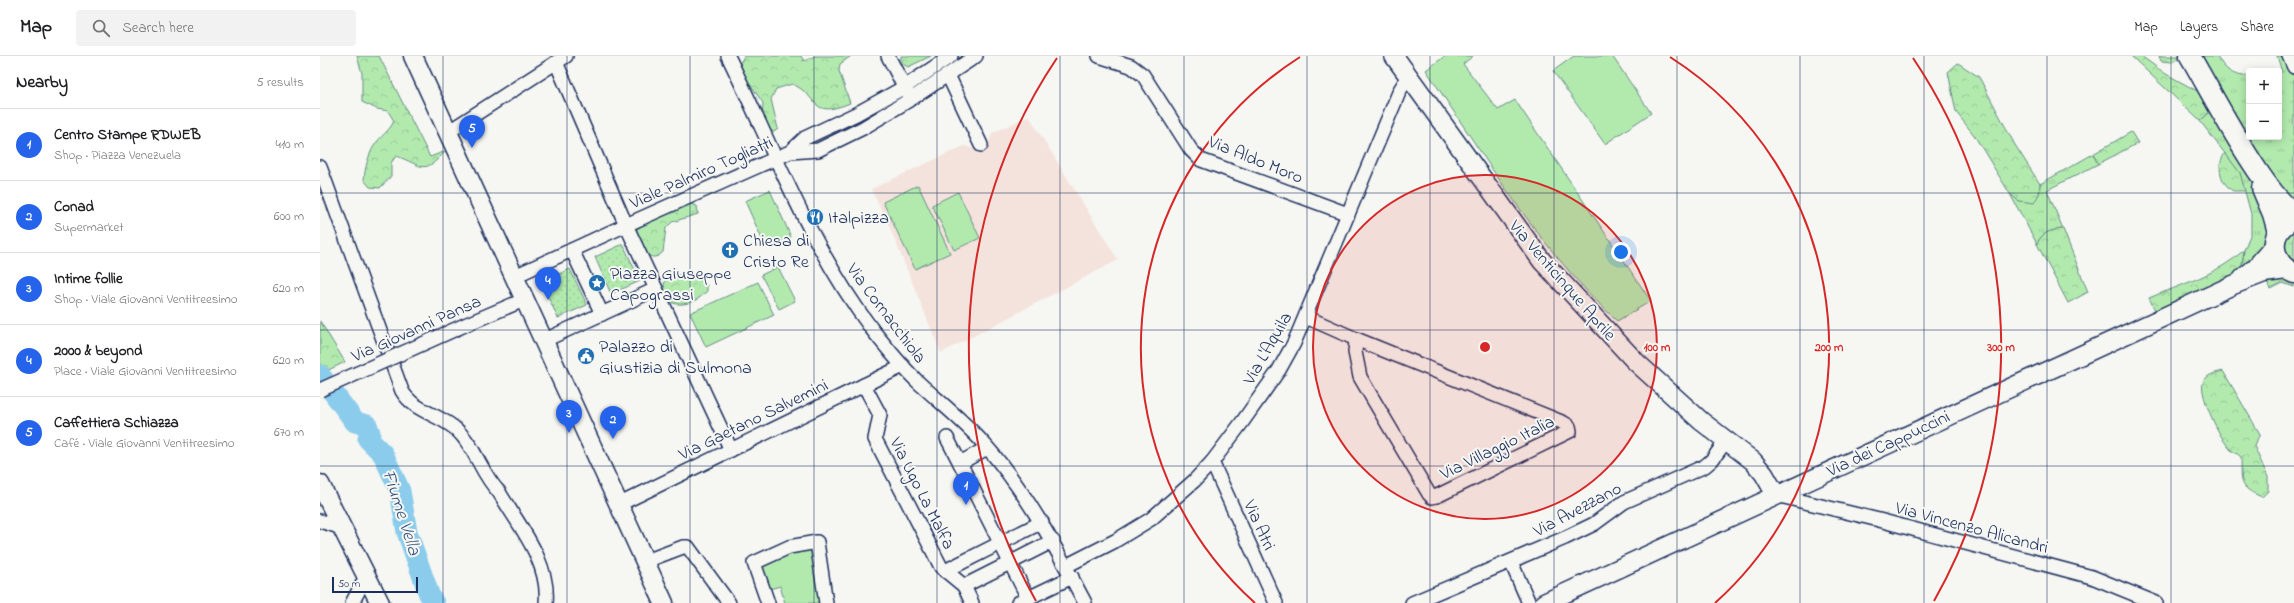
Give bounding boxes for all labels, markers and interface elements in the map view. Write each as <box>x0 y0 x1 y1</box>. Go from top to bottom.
search box <box>76 10 356 46</box>
text: Map <box>20 14 52 41</box>
icon: search <box>90 17 112 39</box>
text: Search here <box>122 17 194 39</box>
text: Map <box>2134 17 2158 38</box>
text: Layers <box>2180 17 2218 38</box>
text: Share <box>2240 17 2274 38</box>
map controls <box>2246 68 2282 140</box>
button: + <box>2246 68 2282 104</box>
text: Nearby <box>16 70 68 95</box>
text: 5 results <box>256 73 304 92</box>
button: − <box>2246 104 2282 140</box>
pin: 5 <box>459 115 485 148</box>
text: Centro Stampe RDWEB <box>54 124 201 146</box>
street label: Via Aldo Moro <box>1203 130 1307 192</box>
street label: Viale Palmiro Togliatti <box>625 131 778 218</box>
text: 1 <box>27 135 31 154</box>
text: 410 m <box>276 135 304 154</box>
text: Shop · Piazza Venezuela <box>54 146 181 165</box>
text: Conad <box>54 196 94 218</box>
place label: Italpizza <box>828 206 889 232</box>
text: 2 <box>26 207 32 226</box>
text: 600 m <box>274 207 304 226</box>
restaurant icon: Italpizza <box>805 207 825 227</box>
street label: Via Venticinque Aprile <box>1501 214 1622 348</box>
text: Supermarket <box>54 218 124 237</box>
place label: Chiesa di Cristo Re <box>743 229 810 276</box>
church icon: Chiesa di Cristo Re <box>720 240 740 260</box>
your location <box>1611 242 1631 262</box>
street label: Via Cornacchiola <box>838 258 932 370</box>
place label: Piazza Giuseppe Capograssi <box>610 262 732 310</box>
pin: 4 <box>535 267 561 300</box>
text: Intime follie <box>54 268 123 290</box>
place icon: Piazza Giuseppe Capograssi <box>587 273 607 293</box>
text: 3 <box>26 279 32 298</box>
text: 620 m <box>273 279 304 298</box>
text: Shop · Viale Giovanni Ventitreesimo <box>54 290 238 309</box>
street label: Via Giovanni Pansa <box>347 290 486 371</box>
street label: Via L'Aquila <box>1237 308 1300 391</box>
place label: Palazzo di Giustizia di Sulmona <box>599 335 752 382</box>
text: 100 m <box>1644 339 1671 357</box>
text: 200 m <box>1814 339 1844 357</box>
text: 300 m <box>1986 339 2016 357</box>
text: 2000 & beyond <box>54 340 142 362</box>
centre of rings <box>1478 340 1492 354</box>
public building icon: Palazzo di Giustizia di Sulmona <box>576 346 596 366</box>
text: 4 <box>26 351 32 370</box>
text: 620 m <box>273 351 304 370</box>
text: Place · Viale Giovanni Ventitreesimo <box>54 362 237 381</box>
street label: Via Gaetano Salvemini <box>674 373 833 469</box>
pin: 3 <box>556 400 582 433</box>
street label: Via dei Cappuccini <box>1822 405 1955 485</box>
pin: 2 <box>600 406 626 439</box>
street label: Via Villaggio Italia <box>1435 410 1560 489</box>
text: Caffettiera Schiazza <box>54 412 179 434</box>
text: 5 <box>25 423 33 442</box>
text: 670 m <box>274 423 304 442</box>
street label: Via Ugo La Malfa <box>880 432 961 555</box>
text: Café · Viale Giovanni Ventitreesimo <box>54 434 234 453</box>
water label: Fiume Vella <box>374 466 427 560</box>
pin: 1 <box>953 472 979 505</box>
street label: Via Avezzano <box>1528 477 1627 545</box>
street label: Via Atri <box>1235 496 1281 555</box>
street label: Via Vincenzo Alicandri <box>1891 496 2051 562</box>
scale bar <box>332 575 418 594</box>
text: 50 m <box>338 576 360 592</box>

